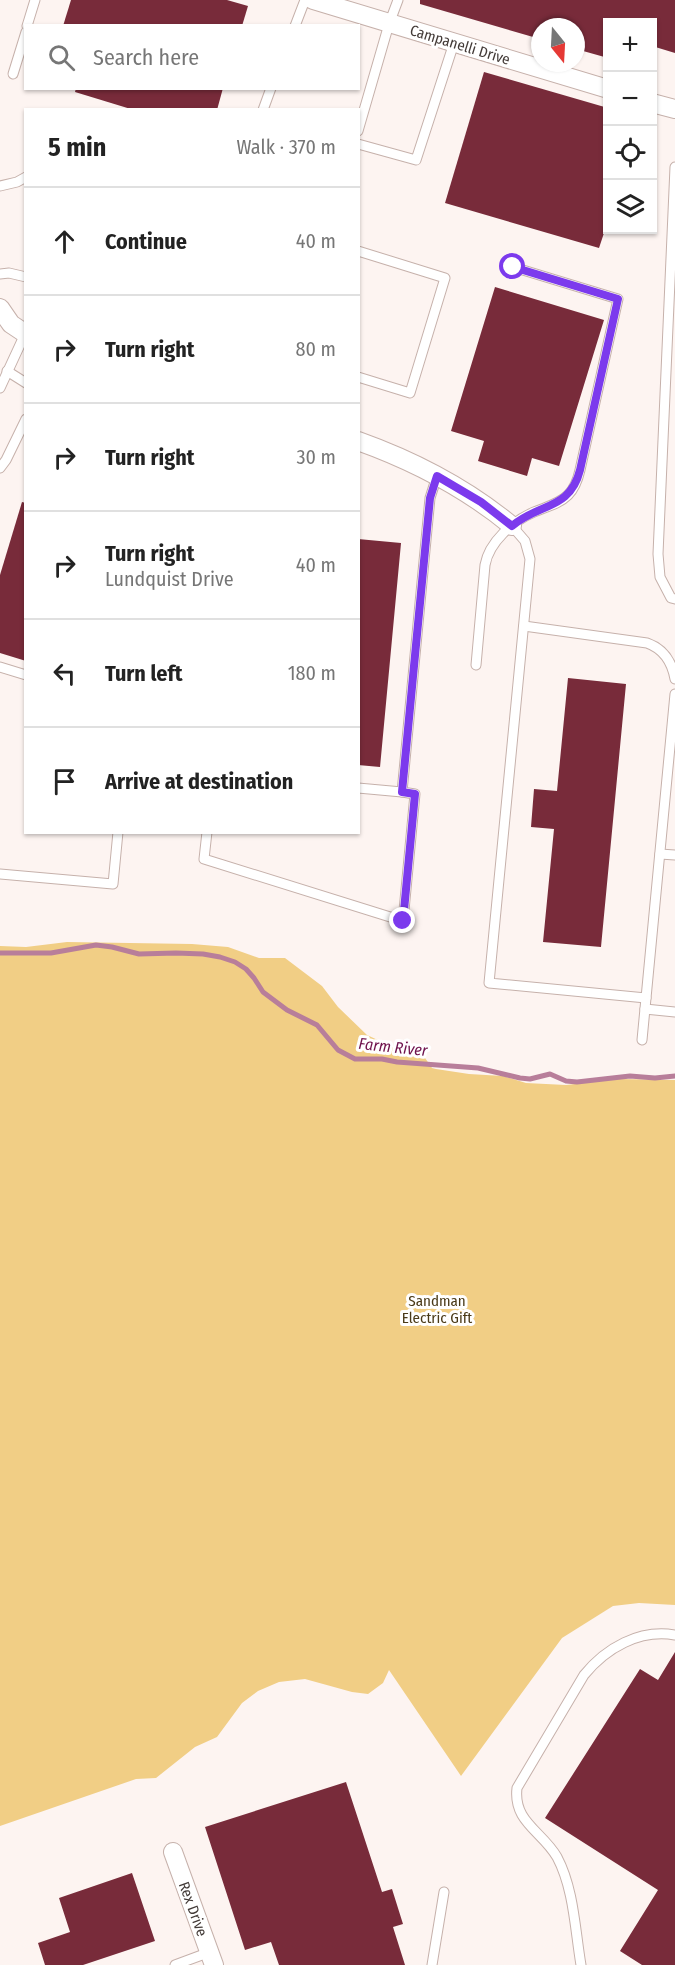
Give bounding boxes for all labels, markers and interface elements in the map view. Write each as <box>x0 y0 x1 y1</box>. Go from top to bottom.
north arrow <box>531 18 585 72</box>
map controls <box>603 18 657 234</box>
button: + <box>603 18 657 72</box>
street label: Campanelli Drive <box>408 21 512 69</box>
search box <box>24 24 360 90</box>
icon: search <box>45 41 78 74</box>
text: Search here <box>93 44 199 71</box>
button: − <box>603 72 657 126</box>
button: locate <box>603 126 657 180</box>
text: 5 min <box>48 132 106 163</box>
text: Walk · 370 m <box>236 135 336 159</box>
button: layers <box>603 180 657 234</box>
icon: ahead <box>48 225 81 258</box>
text: Continue <box>105 228 187 255</box>
text: 40 m <box>296 229 336 253</box>
route start <box>499 253 525 279</box>
icon: right <box>48 333 81 366</box>
text: Turn right <box>105 336 194 363</box>
text: 80 m <box>296 337 336 361</box>
icon: right <box>48 441 81 474</box>
text: Turn right <box>105 444 194 471</box>
text: 30 m <box>296 445 336 469</box>
text: Turn right <box>105 540 194 567</box>
icon: right <box>48 549 81 582</box>
text: 40 m <box>296 553 336 577</box>
text: Lundquist Drive <box>105 567 234 591</box>
icon: left <box>48 657 81 690</box>
text: Turn left <box>105 660 183 687</box>
text: 180 m <box>288 661 336 685</box>
icon: arrive <box>48 765 81 798</box>
text: Arrive at destination <box>105 768 293 795</box>
route end <box>389 907 415 933</box>
water label: Farm River <box>358 1034 429 1060</box>
park label: Sandman Electric Gift <box>402 1292 472 1327</box>
street label: Rex Drive <box>175 1879 211 1939</box>

